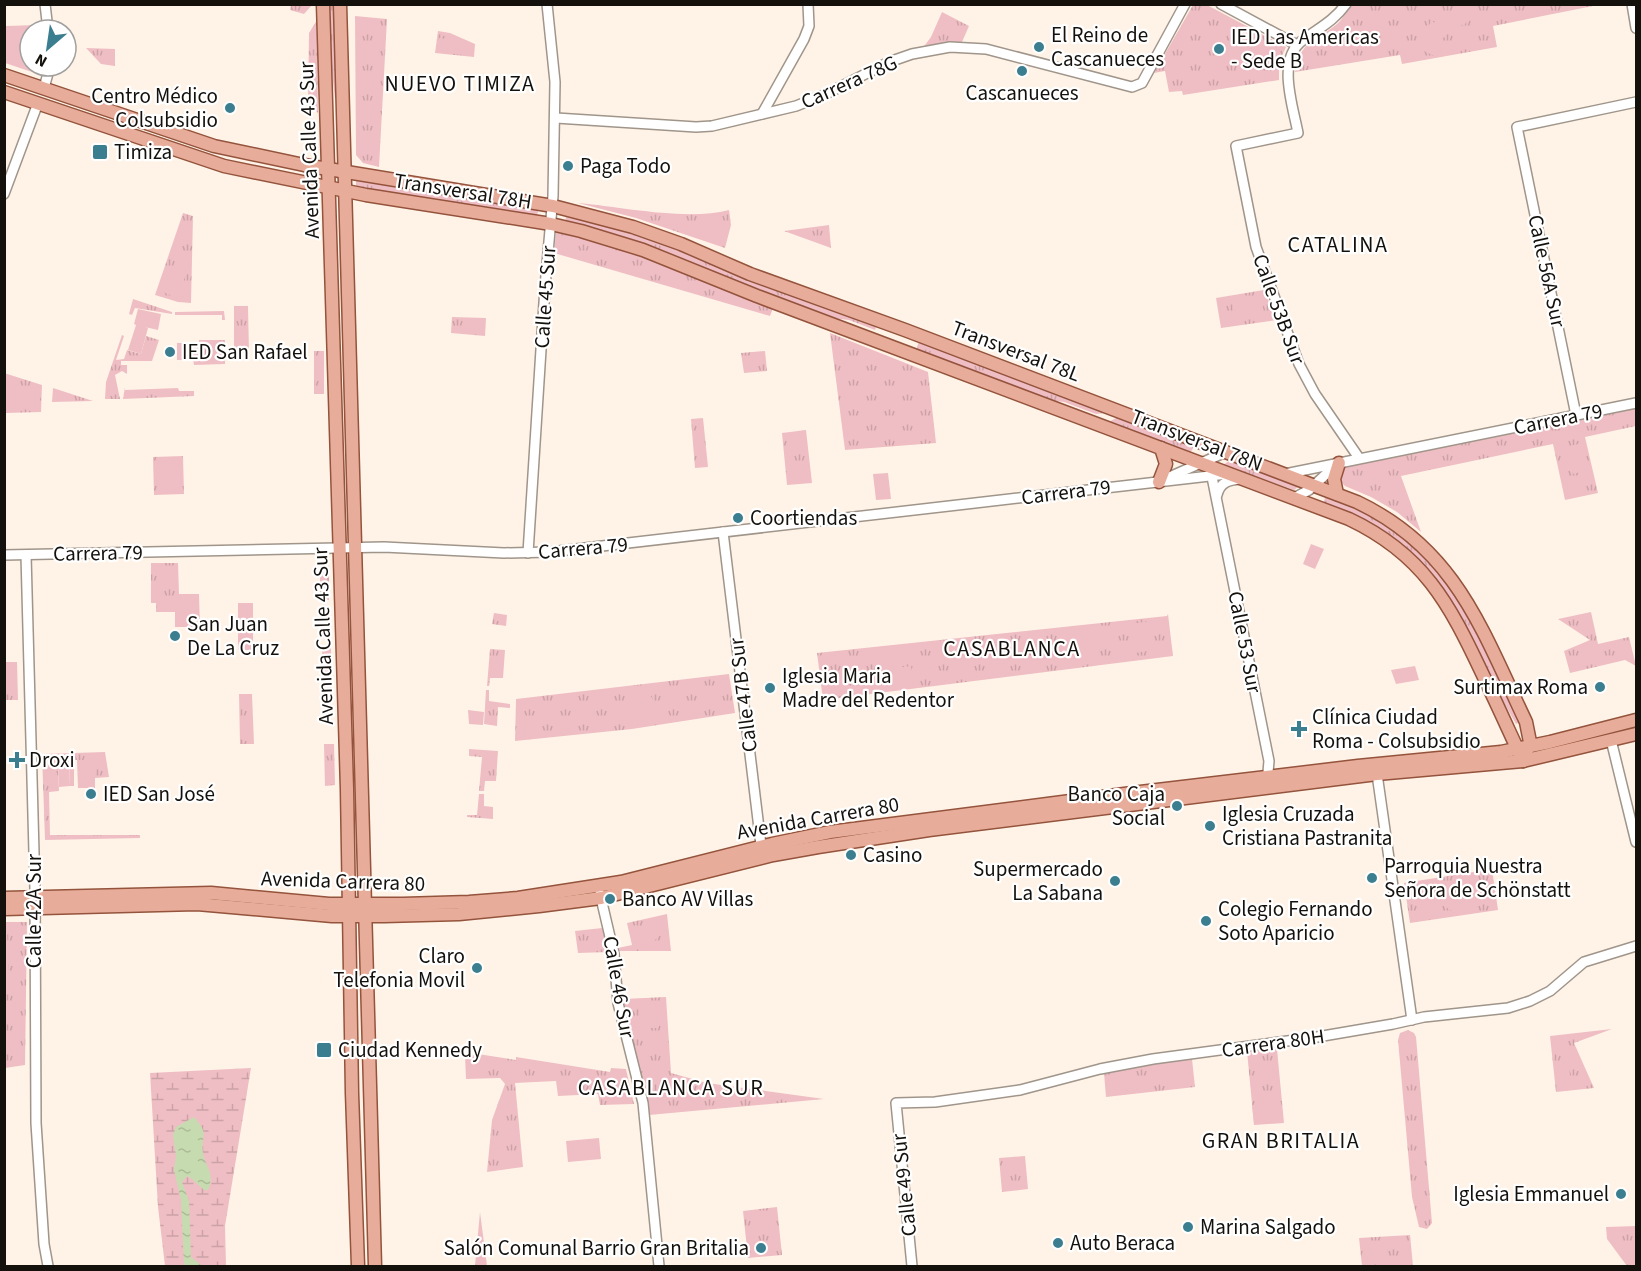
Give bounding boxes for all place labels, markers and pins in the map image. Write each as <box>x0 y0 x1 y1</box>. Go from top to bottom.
place label: El Reino de Cascanueces <box>1051 20 1164 74</box>
place label: IED Las Americas - Sede B <box>1231 22 1379 76</box>
marker: El Reino de Cascanueces <box>1032 40 1046 54</box>
marker: IED Las Americas - Sede B <box>1212 42 1226 56</box>
marker: Cascanueces <box>1015 64 1029 78</box>
place label: Cascanueces <box>966 78 1079 108</box>
place label: Centro Médico Colsubsidio <box>91 81 218 135</box>
marker: Centro Médico Colsubsidio <box>223 101 237 115</box>
place label: Timiza <box>114 137 172 167</box>
marker: Timiza <box>91 143 109 161</box>
place label: Paga Todo <box>580 151 671 181</box>
marker: Paga Todo <box>561 159 575 173</box>
place label: IED San Rafael <box>182 337 308 367</box>
marker: IED San Rafael <box>163 345 177 359</box>
place label: Coortiendas <box>750 503 857 533</box>
marker: Coortiendas <box>731 511 745 525</box>
place label: San Juan De La Cruz <box>187 609 279 663</box>
marker: San Juan De La Cruz <box>168 629 182 643</box>
place label: Iglesia Maria Madre del Redentor <box>782 661 955 715</box>
place label: Surtimax Roma <box>1453 672 1588 702</box>
marker: Surtimax Roma <box>1593 680 1607 694</box>
marker: Iglesia Maria Madre del Redentor <box>763 681 777 695</box>
place label: Clínica Ciudad Roma - Colsubsidio <box>1312 702 1481 756</box>
marker: Clínica Ciudad Roma - Colsubsidio <box>1290 720 1308 738</box>
place label: Droxi <box>29 745 75 775</box>
marker: Droxi <box>10 753 24 767</box>
place label: IED San José <box>103 779 215 809</box>
place label: Banco Caja Social <box>1068 779 1165 833</box>
marker: IED San José <box>84 787 98 801</box>
marker: Banco Caja Social <box>1170 799 1184 813</box>
place label: Iglesia Cruzada Cristiana Pastranita <box>1222 799 1392 853</box>
marker: Iglesia Cruzada Cristiana Pastranita <box>1203 819 1217 833</box>
place label: Casino <box>863 840 922 870</box>
marker: Casino <box>844 848 858 862</box>
place label: Parroquia Nuestra Señora de Schönstatt <box>1384 851 1571 905</box>
place label: Supermercado La Sabana <box>973 854 1103 908</box>
marker: Parroquia Nuestra Señora de Schönstatt <box>1365 871 1379 885</box>
marker: Supermercado La Sabana <box>1108 874 1122 888</box>
place label: Banco AV Villas <box>622 884 754 914</box>
marker: Banco AV Villas <box>603 892 617 906</box>
place label: Colegio Fernando Soto Aparicio <box>1218 894 1373 948</box>
marker: Colegio Fernando Soto Aparicio <box>1199 914 1213 928</box>
place label: Claro Telefonia Movil <box>333 941 465 995</box>
marker: Claro Telefonia Movil <box>470 961 484 975</box>
place label: Ciudad Kennedy <box>338 1035 482 1065</box>
marker: Ciudad Kennedy <box>315 1041 333 1059</box>
place label: Iglesia Emmanuel <box>1453 1179 1609 1209</box>
marker: Iglesia Emmanuel <box>1614 1187 1628 1201</box>
place label: Marina Salgado <box>1200 1212 1336 1242</box>
marker: Marina Salgado <box>1181 1220 1195 1234</box>
place label: Auto Beraca <box>1070 1228 1175 1258</box>
place label: Salón Comunal Barrio Gran Britalia <box>444 1233 749 1263</box>
marker: Auto Beraca <box>1051 1236 1065 1250</box>
marker: Salón Comunal Barrio Gran Britalia <box>754 1241 768 1255</box>

